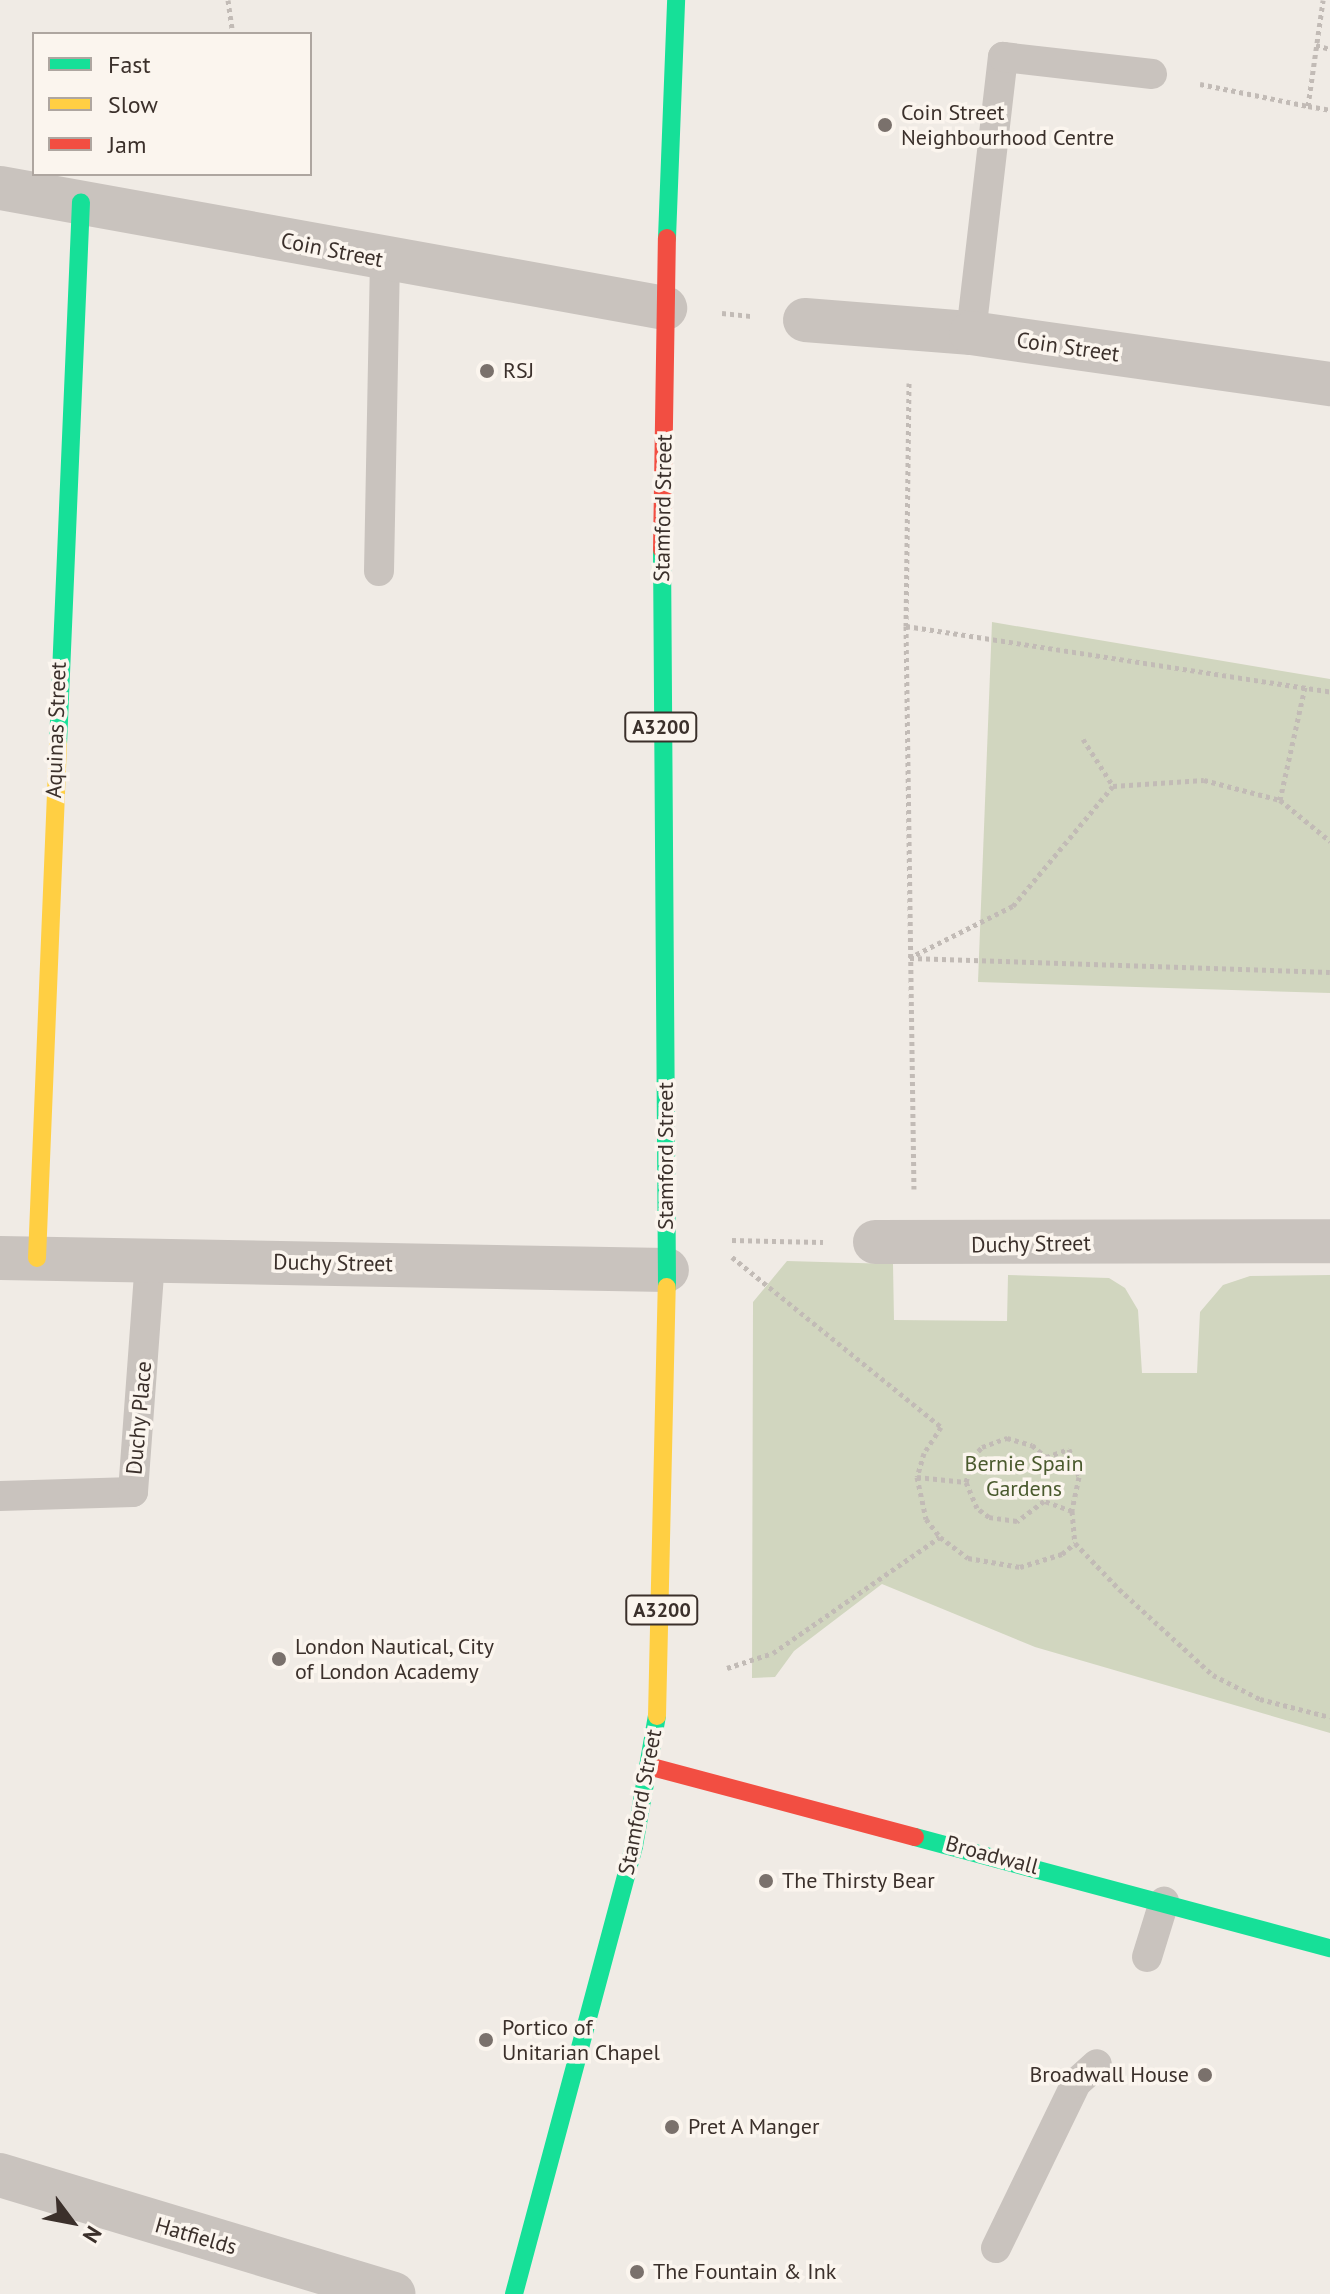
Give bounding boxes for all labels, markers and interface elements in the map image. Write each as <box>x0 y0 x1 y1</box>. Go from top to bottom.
legend <box>32 32 312 176</box>
text: Fast <box>108 49 151 80</box>
text: Slow <box>108 89 158 120</box>
place label: Coin Street Neighbourhood Centre <box>901 99 1114 150</box>
marker: Coin Street Neighbourhood Centre <box>876 116 894 134</box>
text: Jam <box>108 129 146 160</box>
street label: Coin Street <box>279 227 385 273</box>
street label: Coin Street <box>1015 327 1121 367</box>
place label: RSJ <box>503 358 534 384</box>
marker: RSJ <box>478 362 496 380</box>
street label: Stamford Street <box>649 434 677 582</box>
street label: Aquinas Street <box>40 661 72 799</box>
road number: A3200 <box>623 711 699 743</box>
street label: Stamford Street <box>653 1082 679 1230</box>
street label: Duchy Street <box>971 1230 1091 1258</box>
street label: Duchy Street <box>273 1249 393 1277</box>
street label: Duchy Place <box>121 1360 157 1476</box>
park label: Bernie Spain Gardens <box>965 1450 1083 1502</box>
road number: A3200 <box>624 1594 700 1626</box>
place label: London Nautical, City of London Academy <box>295 1633 496 1684</box>
marker: London Nautical, City of London Academy <box>270 1650 288 1668</box>
street label: Stamford Street <box>613 1727 667 1877</box>
street label: Broadwall <box>943 1830 1041 1880</box>
place label: The Thirsty Bear <box>782 1868 936 1894</box>
marker: The Thirsty Bear <box>757 1872 775 1890</box>
place label: Portico of Unitarian Chapel <box>502 2014 660 2066</box>
marker: Portico of Unitarian Chapel <box>477 2031 495 2049</box>
place label: Broadwall House <box>1029 2062 1189 2088</box>
marker: Broadwall House <box>1196 2066 1214 2084</box>
place label: Pret A Manger <box>688 2114 821 2140</box>
marker: Pret A Manger <box>663 2118 681 2136</box>
north arrow <box>32 2182 112 2262</box>
street label: Hatfields <box>152 2212 240 2260</box>
text: N <box>77 2221 108 2248</box>
place label: The Fountain & Ink <box>653 2259 836 2285</box>
marker: The Fountain & Ink <box>628 2263 646 2281</box>

